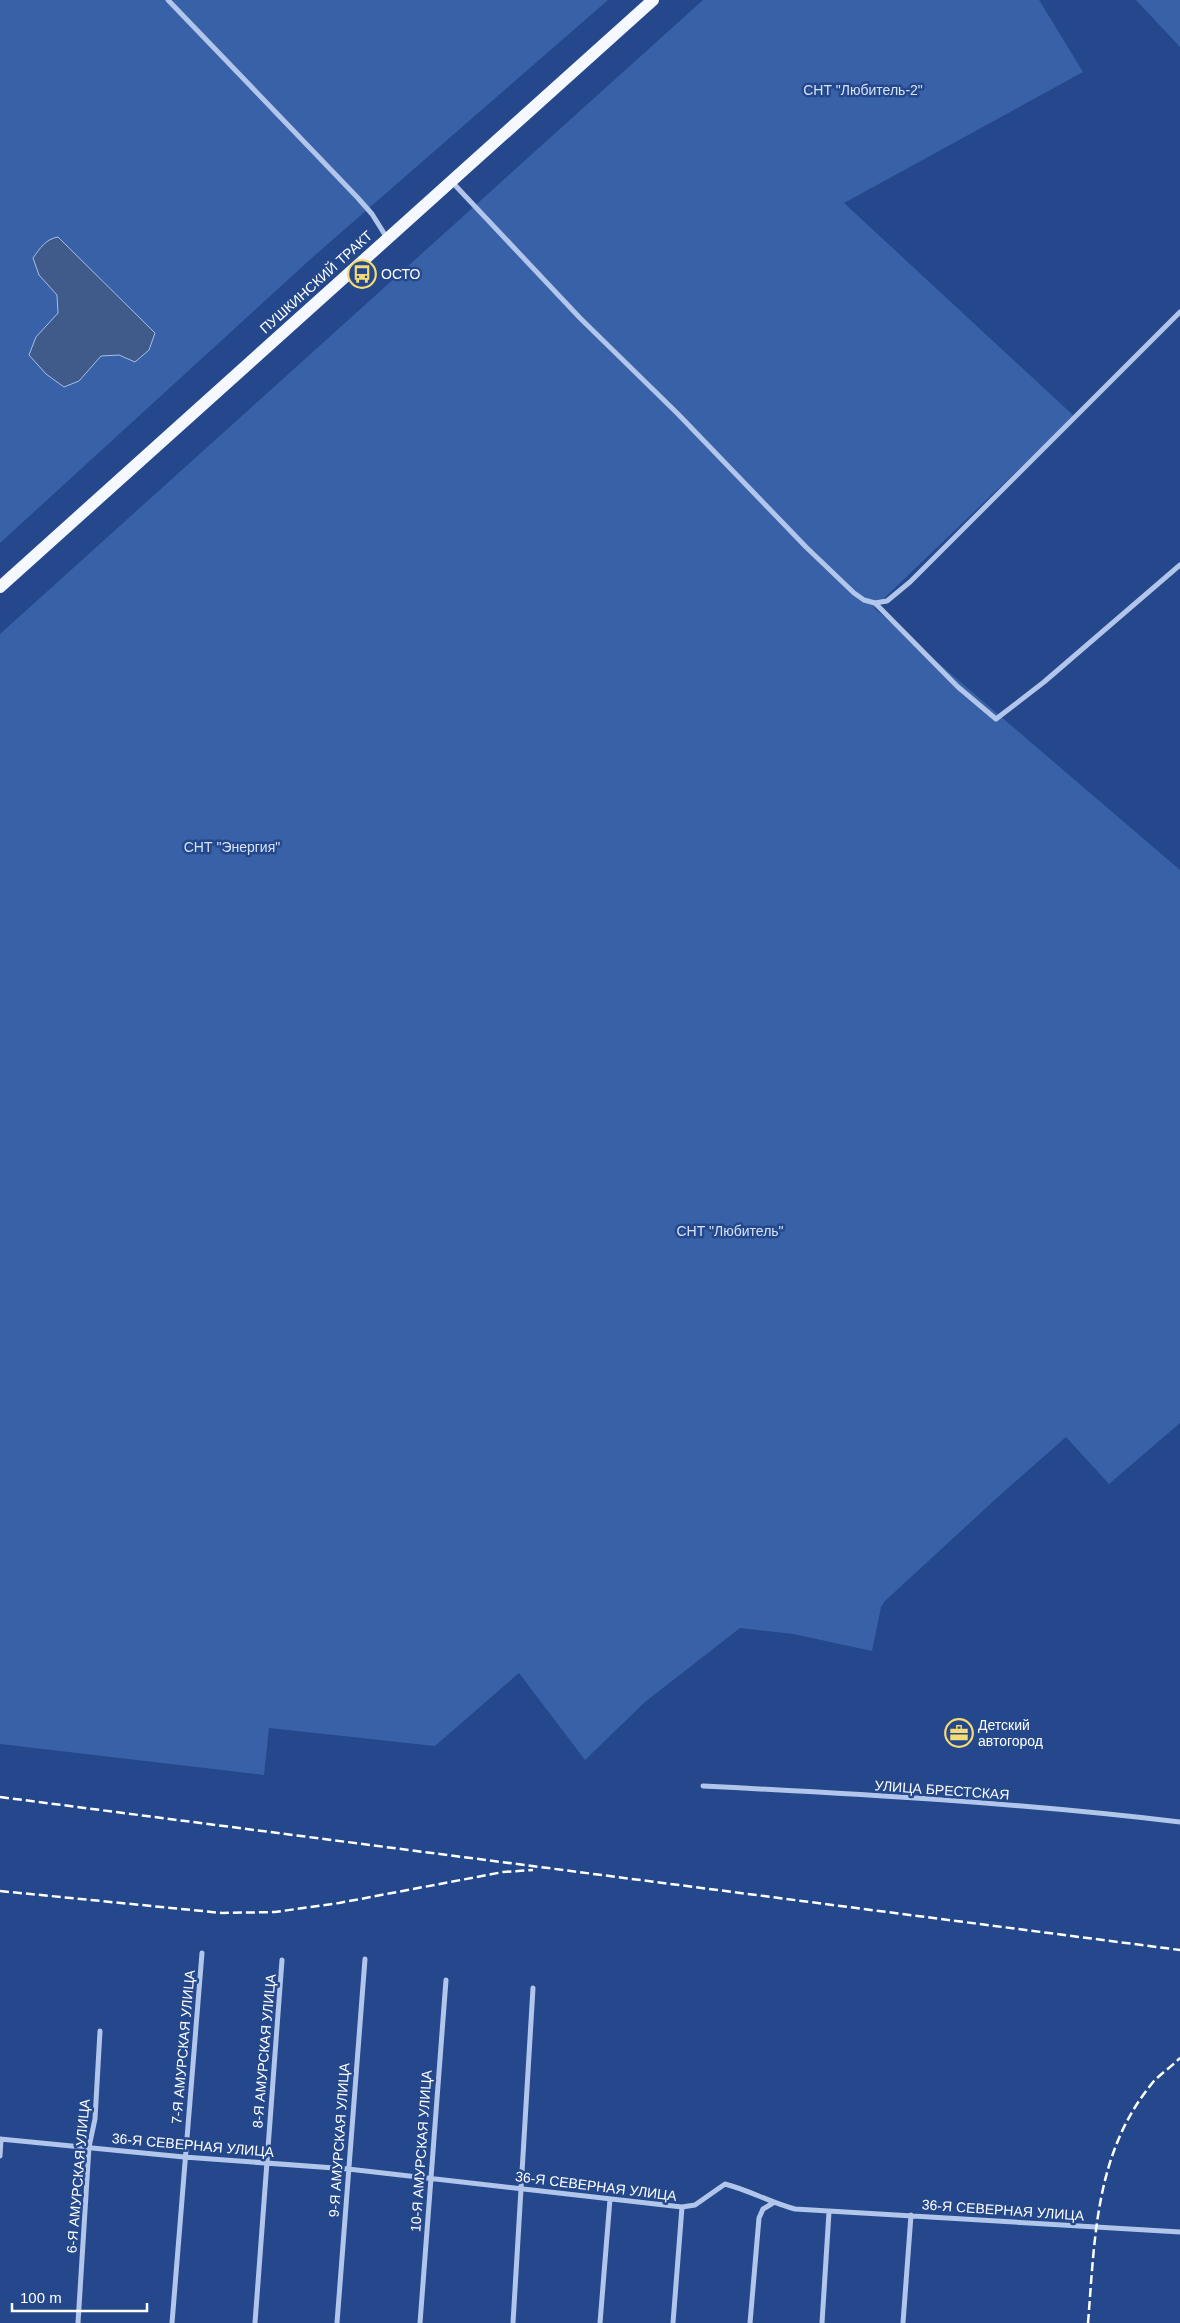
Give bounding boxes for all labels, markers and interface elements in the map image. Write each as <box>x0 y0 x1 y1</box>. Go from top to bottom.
park label: СНТ "Любитель-2" <box>803 82 923 98</box>
street label: ПУШКИНСКИЙ ТРАКТ <box>256 226 376 337</box>
bus stop icon: ОСТО <box>347 259 377 289</box>
place label: ОСТО <box>381 266 420 282</box>
park label: СНТ "Энергия" <box>184 839 280 855</box>
park label: СНТ "Любитель" <box>676 1223 784 1239</box>
place label: Детский автогород <box>978 1717 1043 1749</box>
office icon: Детский автогород <box>944 1718 974 1748</box>
street label: УЛИЦА БРЕСТСКАЯ <box>874 1777 1010 1803</box>
street label: 7-Я АМУРСКАЯ УЛИЦА <box>168 1969 198 2125</box>
street label: 8-Я АМУРСКАЯ УЛИЦА <box>249 1973 279 2129</box>
street label: 9-Я АМУРСКАЯ УЛИЦА <box>326 2062 352 2218</box>
street label: 10-Я АМУРСКАЯ УЛИЦА <box>407 2069 435 2233</box>
street label: 6-Я АМУРСКАЯ УЛИЦА <box>63 2098 93 2254</box>
street label: 36-Я СЕВЕРНАЯ УЛИЦА <box>111 2130 275 2160</box>
street label: 36-Я СЕВЕРНАЯ УЛИЦА <box>514 2168 678 2204</box>
street label: 36-Я СЕВЕРНАЯ УЛИЦА <box>921 2196 1085 2224</box>
scale bar <box>12 2280 148 2312</box>
text: 100 m <box>20 2289 62 2306</box>

